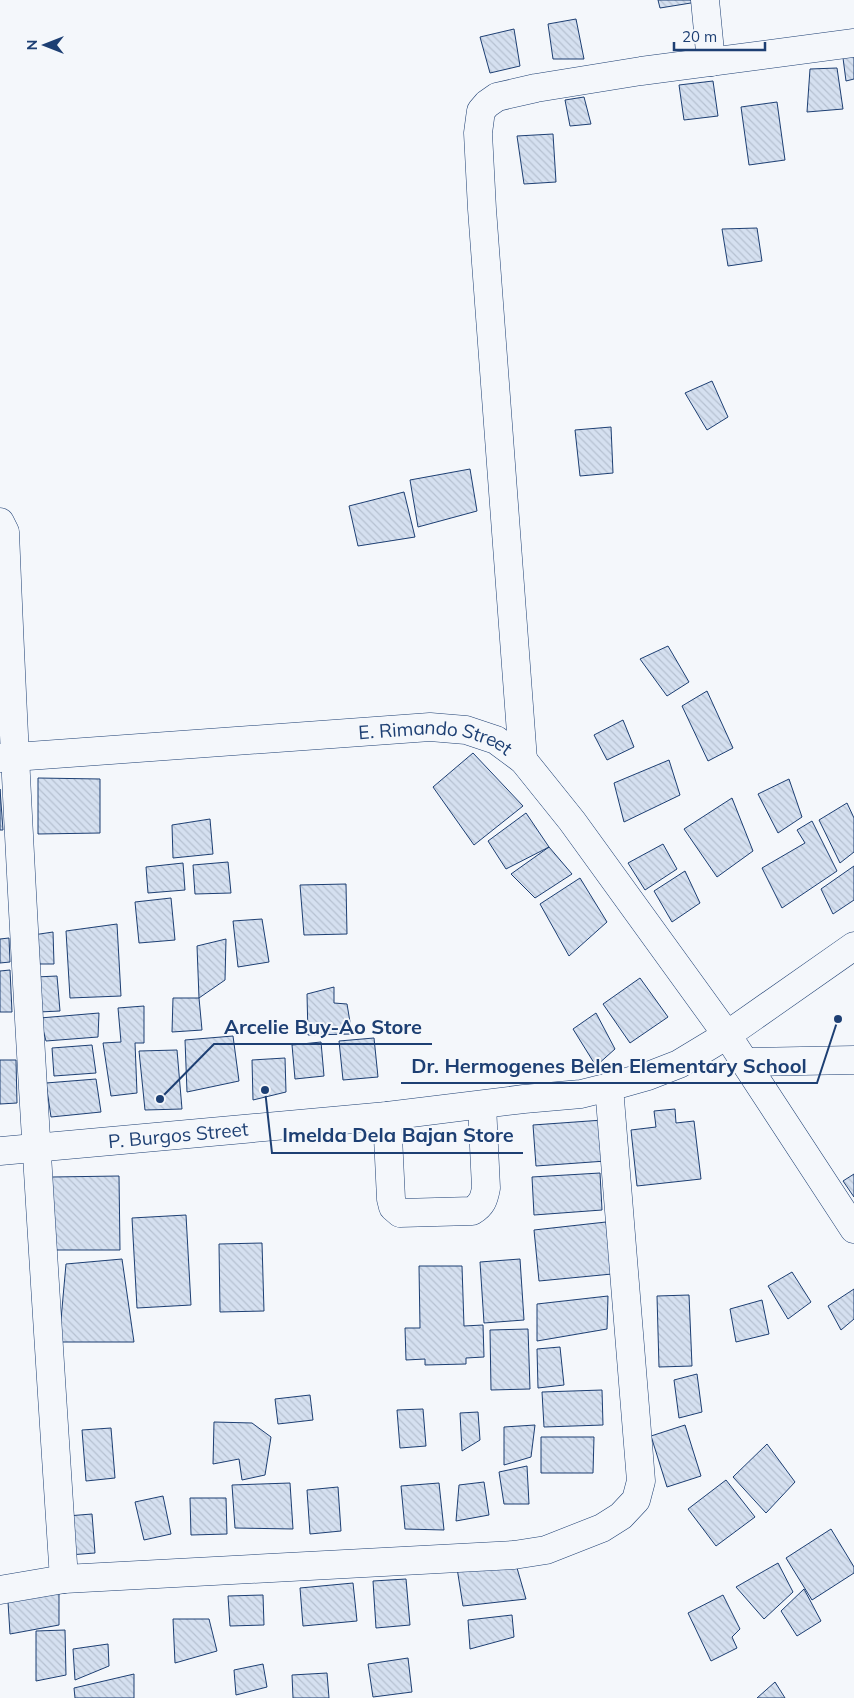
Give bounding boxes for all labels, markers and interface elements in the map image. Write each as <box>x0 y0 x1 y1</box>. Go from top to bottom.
north arrow <box>20 20 70 70</box>
scale bar <box>674 20 765 52</box>
text: 20 m <box>682 27 717 46</box>
text: N <box>23 40 41 50</box>
street label: E. Rimando Street <box>357 715 518 760</box>
callout: Arcelie Buy-Ao Store <box>214 1009 432 1044</box>
text: Arcelie Buy-Ao Store <box>224 1014 422 1039</box>
callout: Dr. Hermogenes Belen Elementary School <box>401 1048 817 1083</box>
text: Dr. Hermogenes Belen Elementary School <box>411 1053 807 1078</box>
street label: P. Burgos Street <box>107 1117 250 1153</box>
callout: Imelda Dela Bajan Store <box>272 1118 523 1153</box>
text: Imelda Dela Bajan Store <box>282 1122 514 1147</box>

